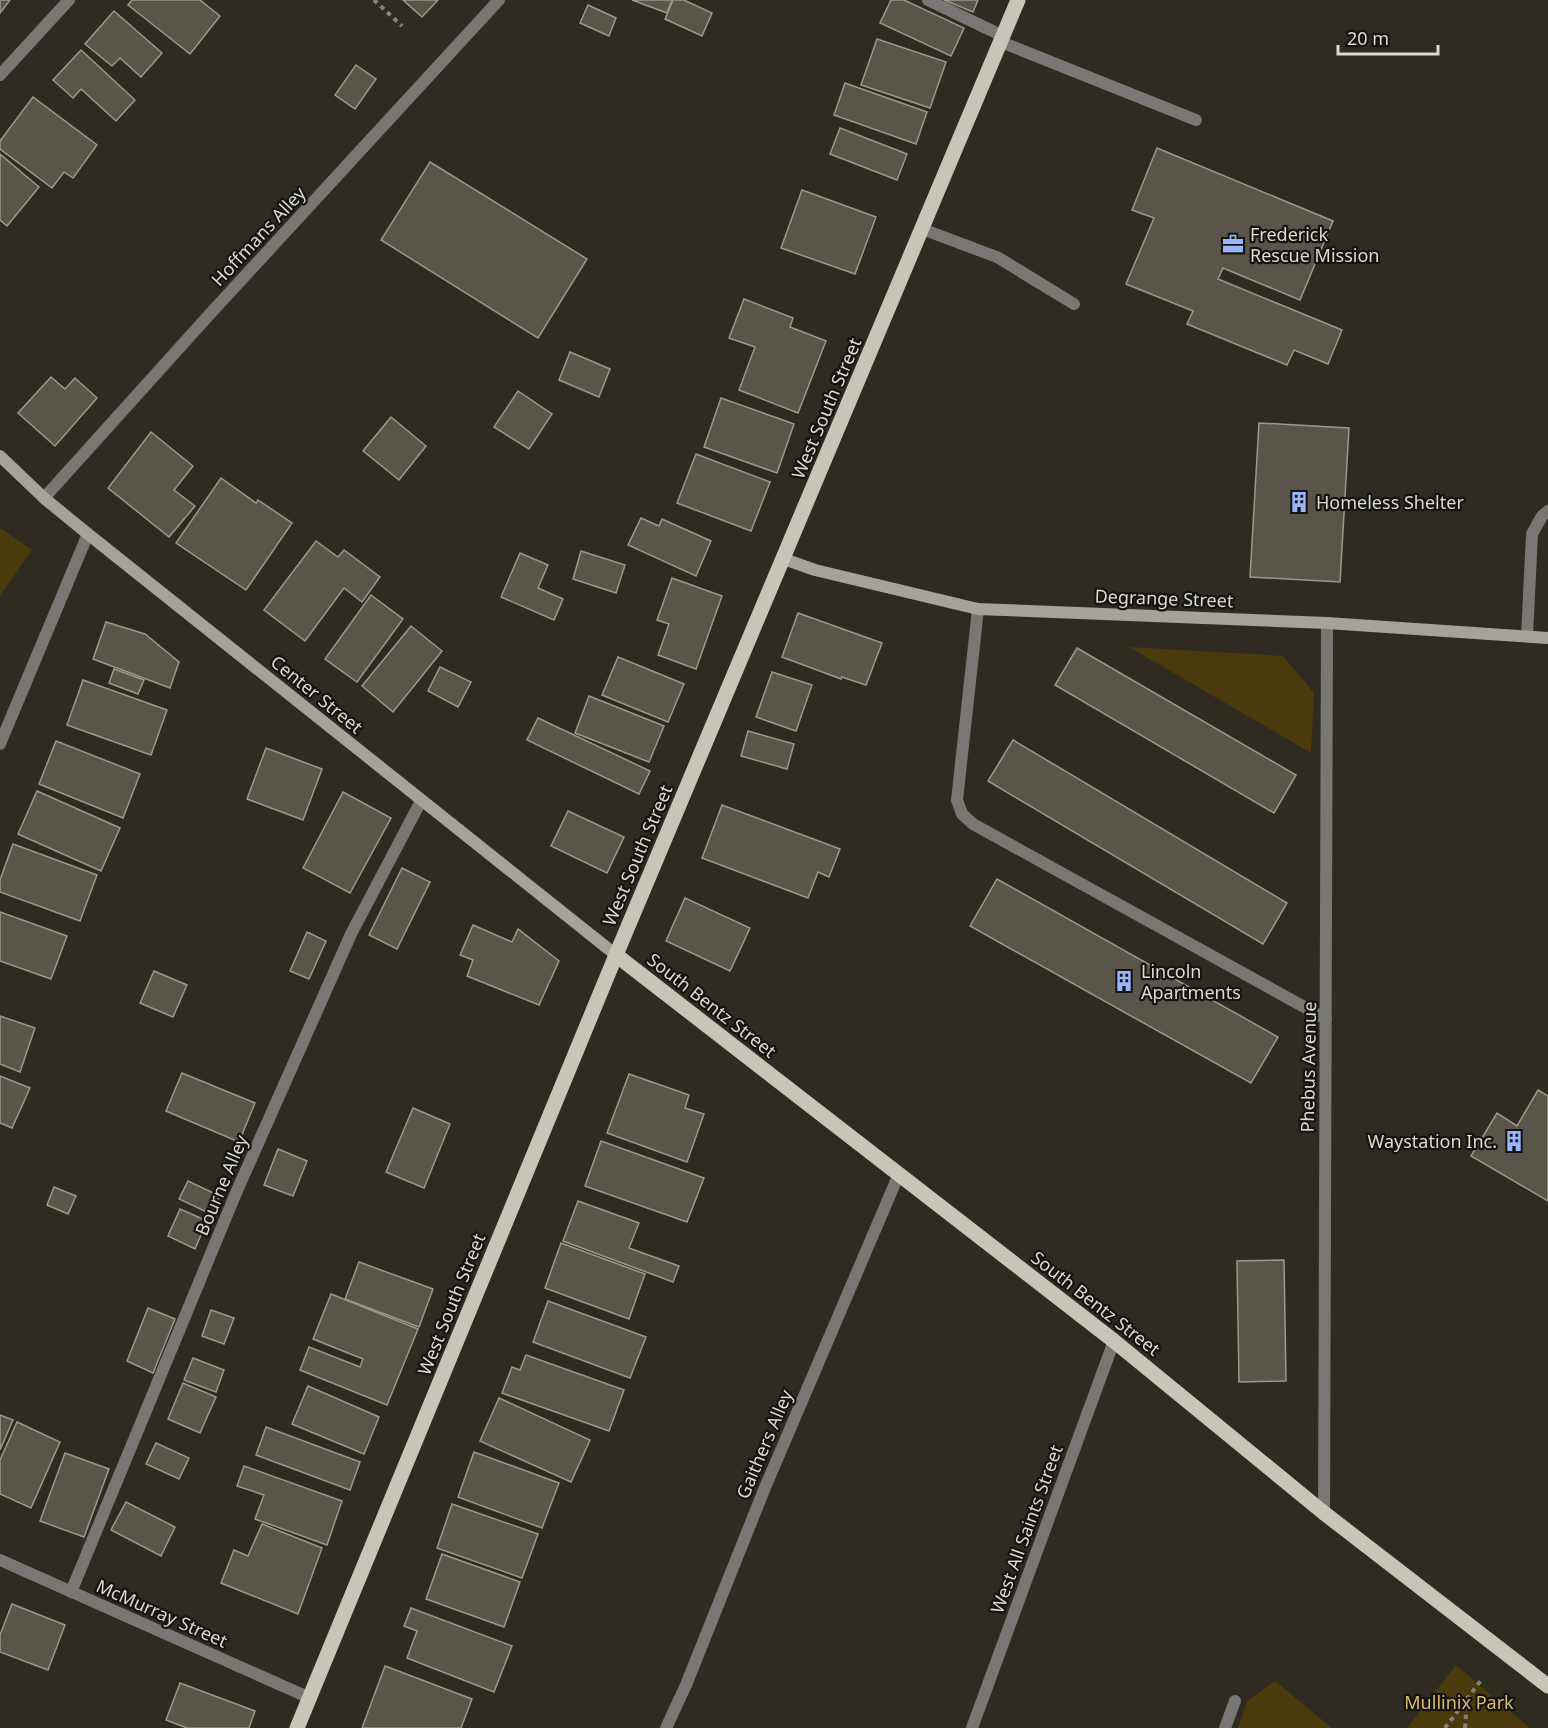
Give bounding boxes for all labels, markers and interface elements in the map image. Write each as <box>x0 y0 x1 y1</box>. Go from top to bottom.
scale bar <box>1338 18 1438 56</box>
text: 20 m <box>1347 26 1389 50</box>
street label: Hoffmans Alley <box>206 181 311 291</box>
place label: Frederick Rescue Mission <box>1250 222 1379 267</box>
office icon: Frederick Rescue Mission <box>1221 232 1245 256</box>
street label: West South Street <box>785 333 867 482</box>
building icon: Homeless Shelter <box>1287 490 1311 514</box>
place label: Homeless Shelter <box>1316 490 1464 514</box>
street label: Degrange Street <box>1094 584 1234 612</box>
street label: Center Street <box>266 650 368 739</box>
street label: West South Street <box>596 780 678 929</box>
street label: South Bentz Street <box>643 947 782 1063</box>
place label: Lincoln Apartments <box>1141 959 1241 1004</box>
building icon: Lincoln Apartments <box>1112 969 1136 993</box>
street label: Phebus Avenue <box>1295 1001 1321 1133</box>
place label: Waystation Inc. <box>1368 1129 1497 1153</box>
building icon: Waystation Inc. <box>1502 1129 1526 1153</box>
street label: Bourne Alley <box>189 1130 253 1239</box>
street label: West South Street <box>412 1229 491 1378</box>
street label: South Bentz Street <box>1027 1245 1166 1361</box>
street label: Gaithers Alley <box>730 1385 798 1502</box>
street label: West All Saints Street <box>984 1441 1068 1617</box>
street label: McMurray Street <box>93 1573 232 1653</box>
park label: Mullinix Park <box>1404 1690 1514 1714</box>

